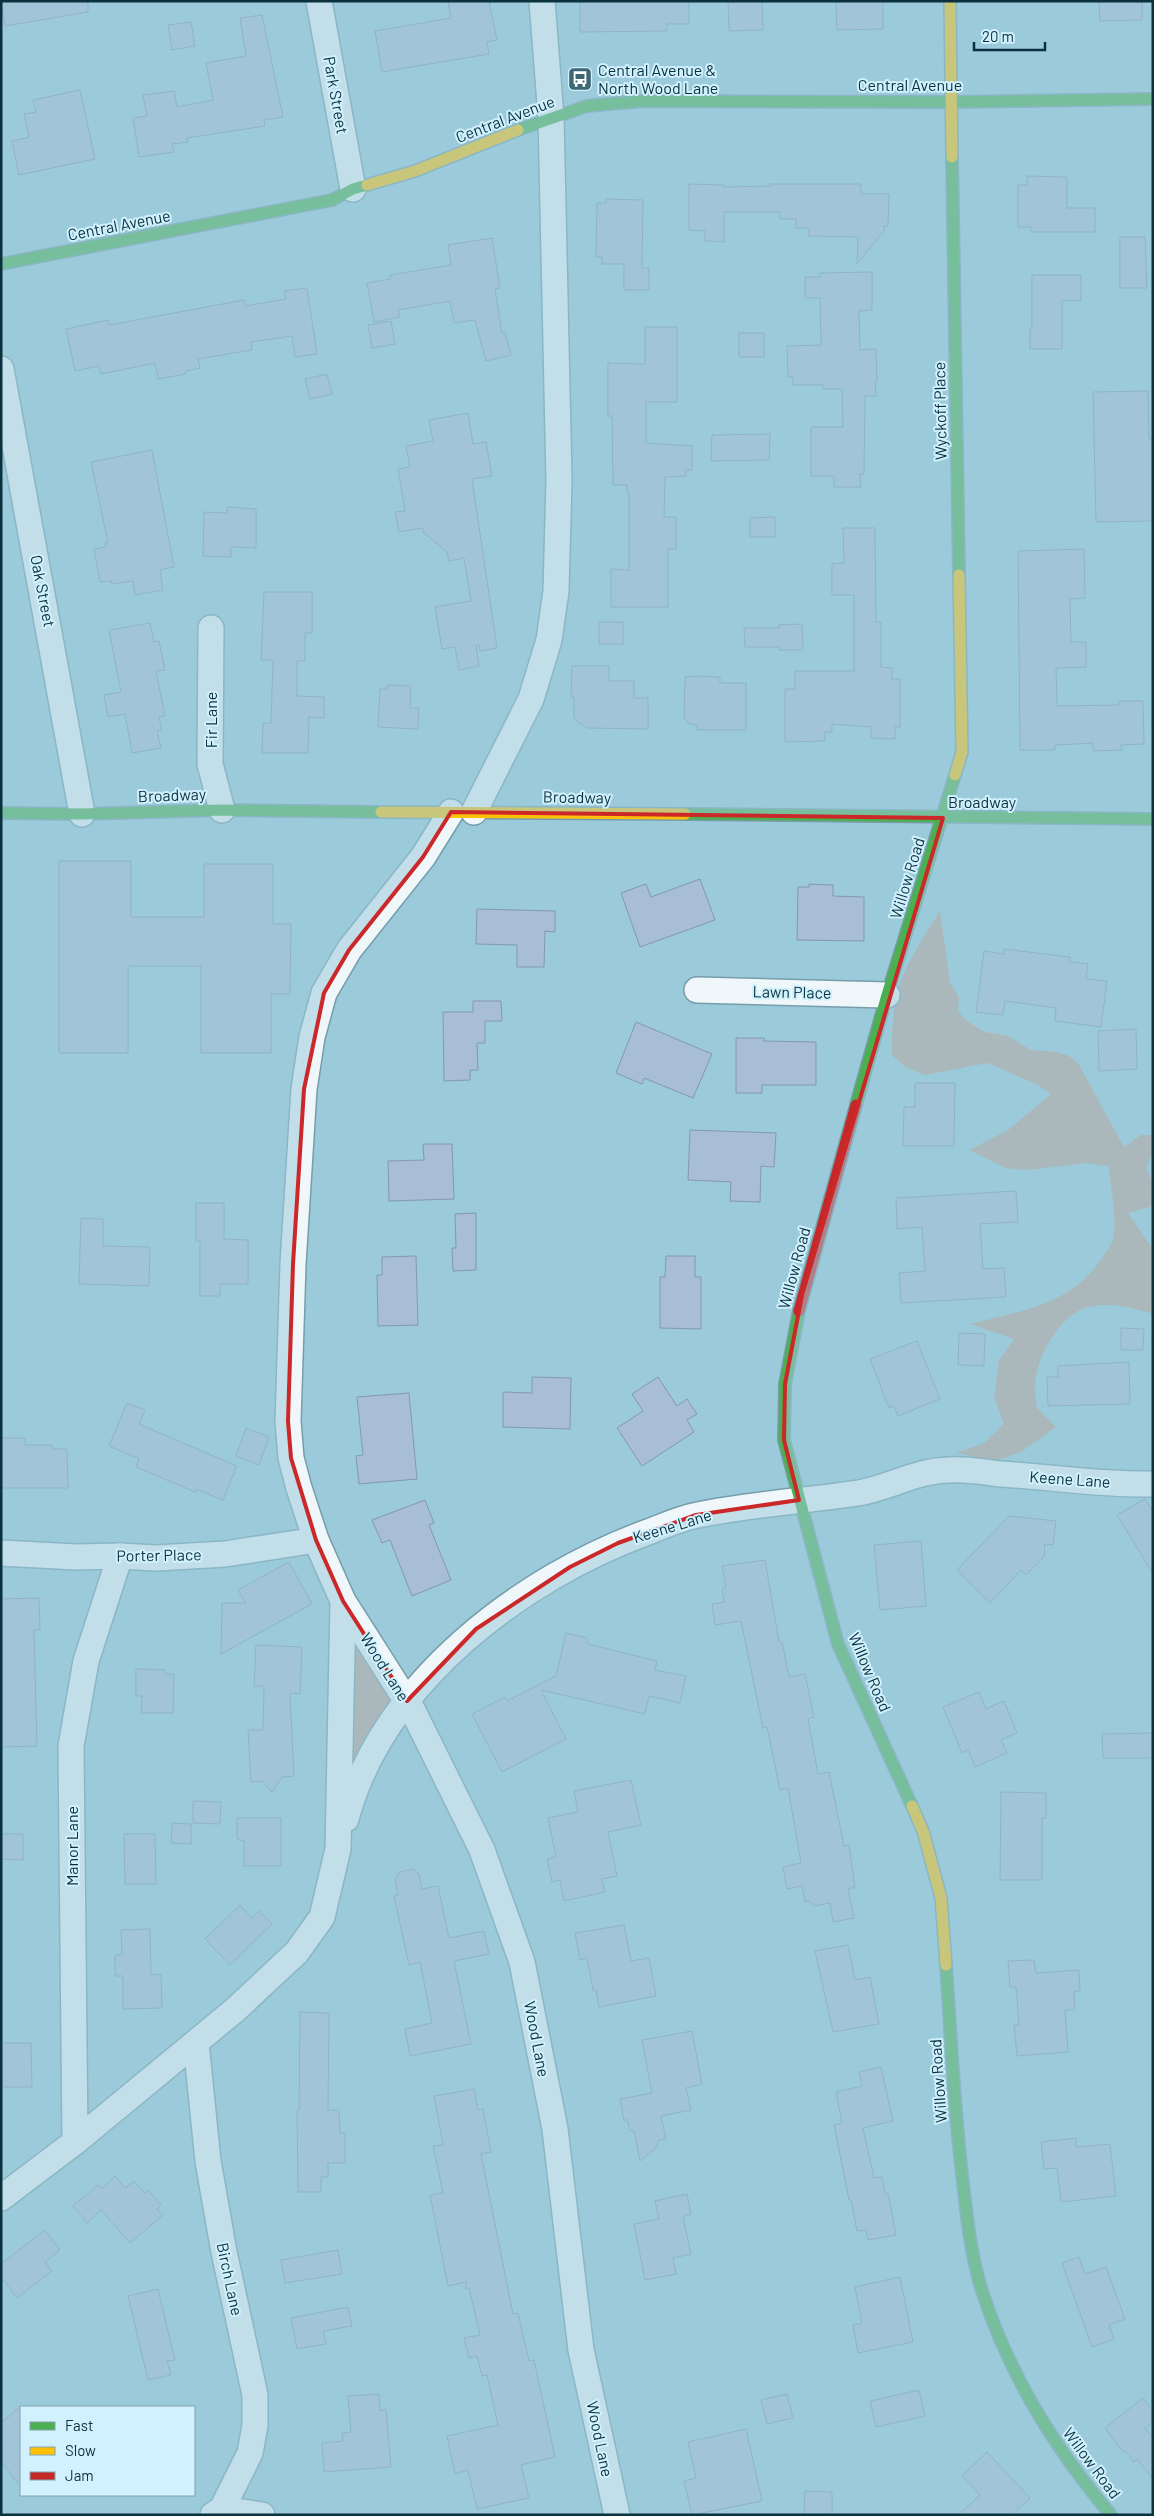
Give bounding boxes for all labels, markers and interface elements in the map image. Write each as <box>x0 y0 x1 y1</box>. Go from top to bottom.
scale bar <box>974 20 1045 52</box>
text: 20 m <box>982 27 1014 45</box>
street label: Park Street <box>320 55 353 135</box>
place label: Central Avenue & North Wood Lane <box>598 60 718 97</box>
bus stop icon: Central Avenue & North Wood Lane <box>567 66 593 92</box>
street label: Central Avenue <box>858 75 962 94</box>
street label: Central Avenue <box>453 91 557 146</box>
street label: Central Avenue <box>66 205 172 244</box>
street label: Wyckoff Place <box>929 362 950 460</box>
street label: Oak Street <box>27 553 60 629</box>
street label: Fir Lane <box>201 692 220 748</box>
street label: Broadway <box>138 784 207 805</box>
street label: Broadway <box>543 786 612 807</box>
street label: Broadway <box>948 792 1017 811</box>
street label: Willow Road <box>885 835 928 921</box>
street label: Lawn Place <box>753 981 831 1002</box>
street label: Willow Road <box>773 1225 814 1311</box>
street label: Keene Lane <box>1029 1466 1111 1491</box>
street label: Keene Lane <box>630 1505 713 1546</box>
street label: Porter Place <box>116 1544 202 1565</box>
street label: Wood Lane <box>357 1629 414 1704</box>
street label: Willow Road <box>845 1629 896 1714</box>
street label: Manor Lane <box>62 1806 81 1886</box>
street label: Wood Lane <box>521 1999 554 2078</box>
street label: Willow Road <box>925 2038 950 2124</box>
street label: Birch Lane <box>213 2241 248 2317</box>
street label: Wood Lane <box>583 2399 618 2479</box>
legend <box>20 2406 195 2496</box>
text: Fast <box>65 2416 93 2434</box>
street label: Willow Road <box>1060 2423 1125 2502</box>
text: Slow <box>65 2441 96 2459</box>
text: Jam <box>65 2466 94 2484</box>

